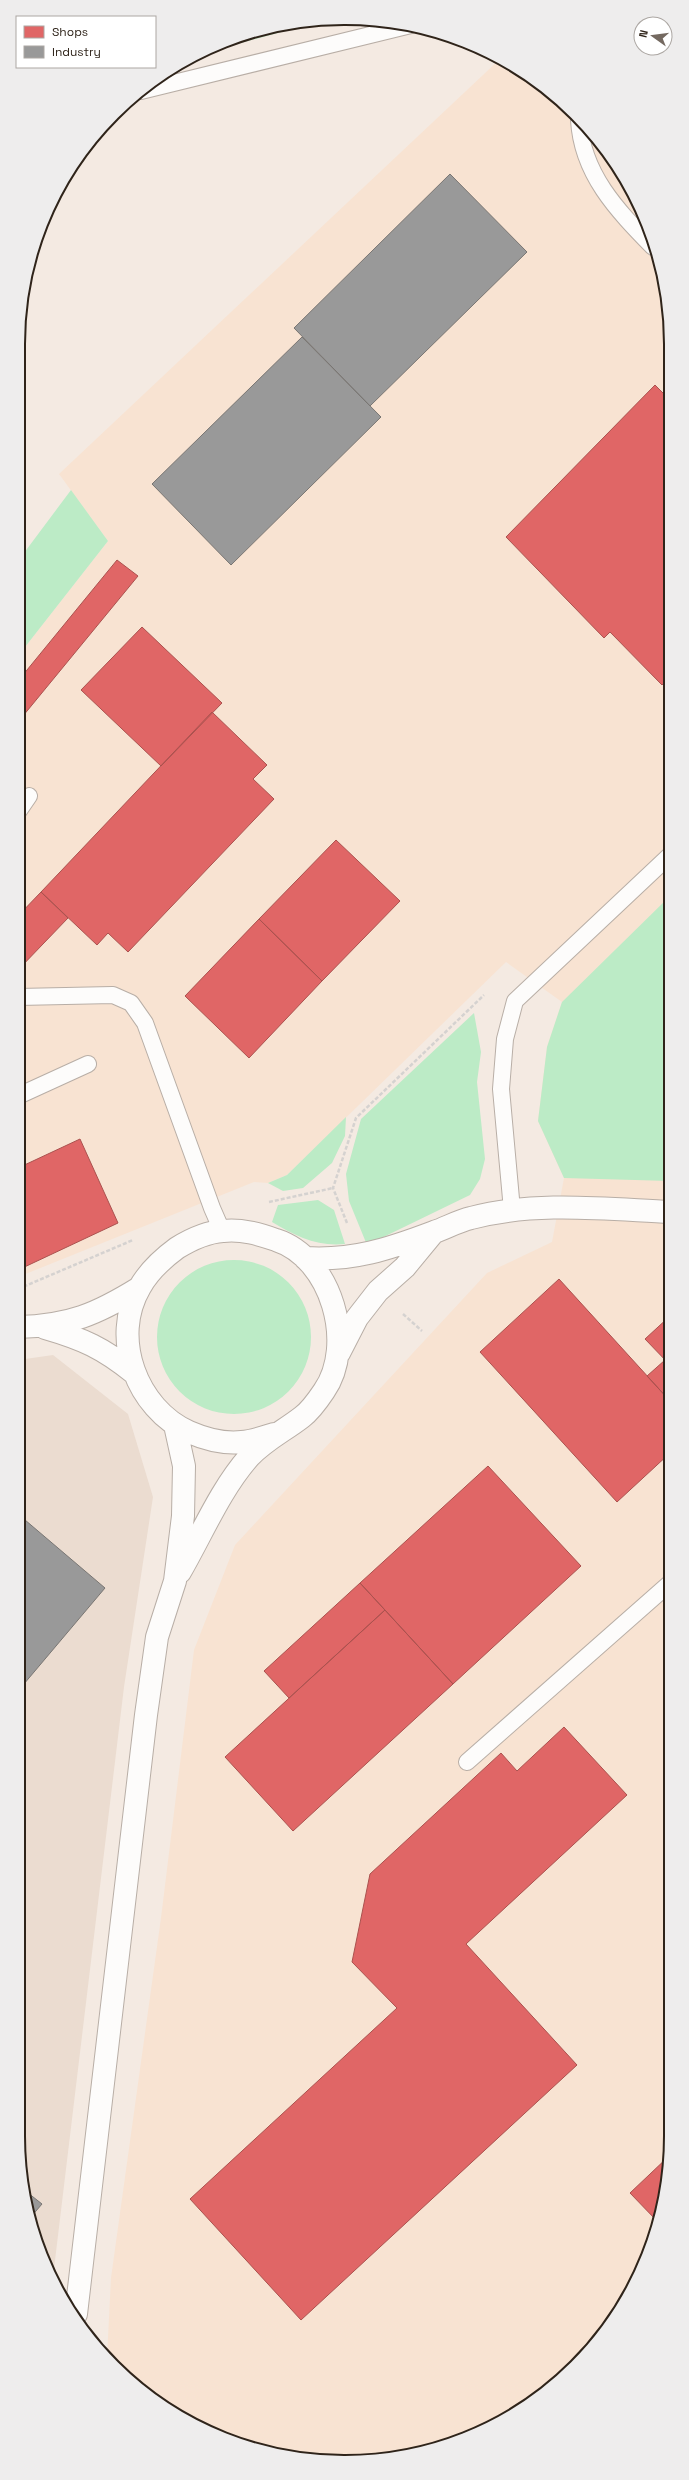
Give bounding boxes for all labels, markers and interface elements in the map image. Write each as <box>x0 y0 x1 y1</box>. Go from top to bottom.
legend <box>16 16 156 68</box>
north arrow <box>633 16 673 56</box>
text: Shops <box>52 24 88 40</box>
text: N <box>636 28 651 39</box>
text: Industry <box>52 44 101 60</box>

